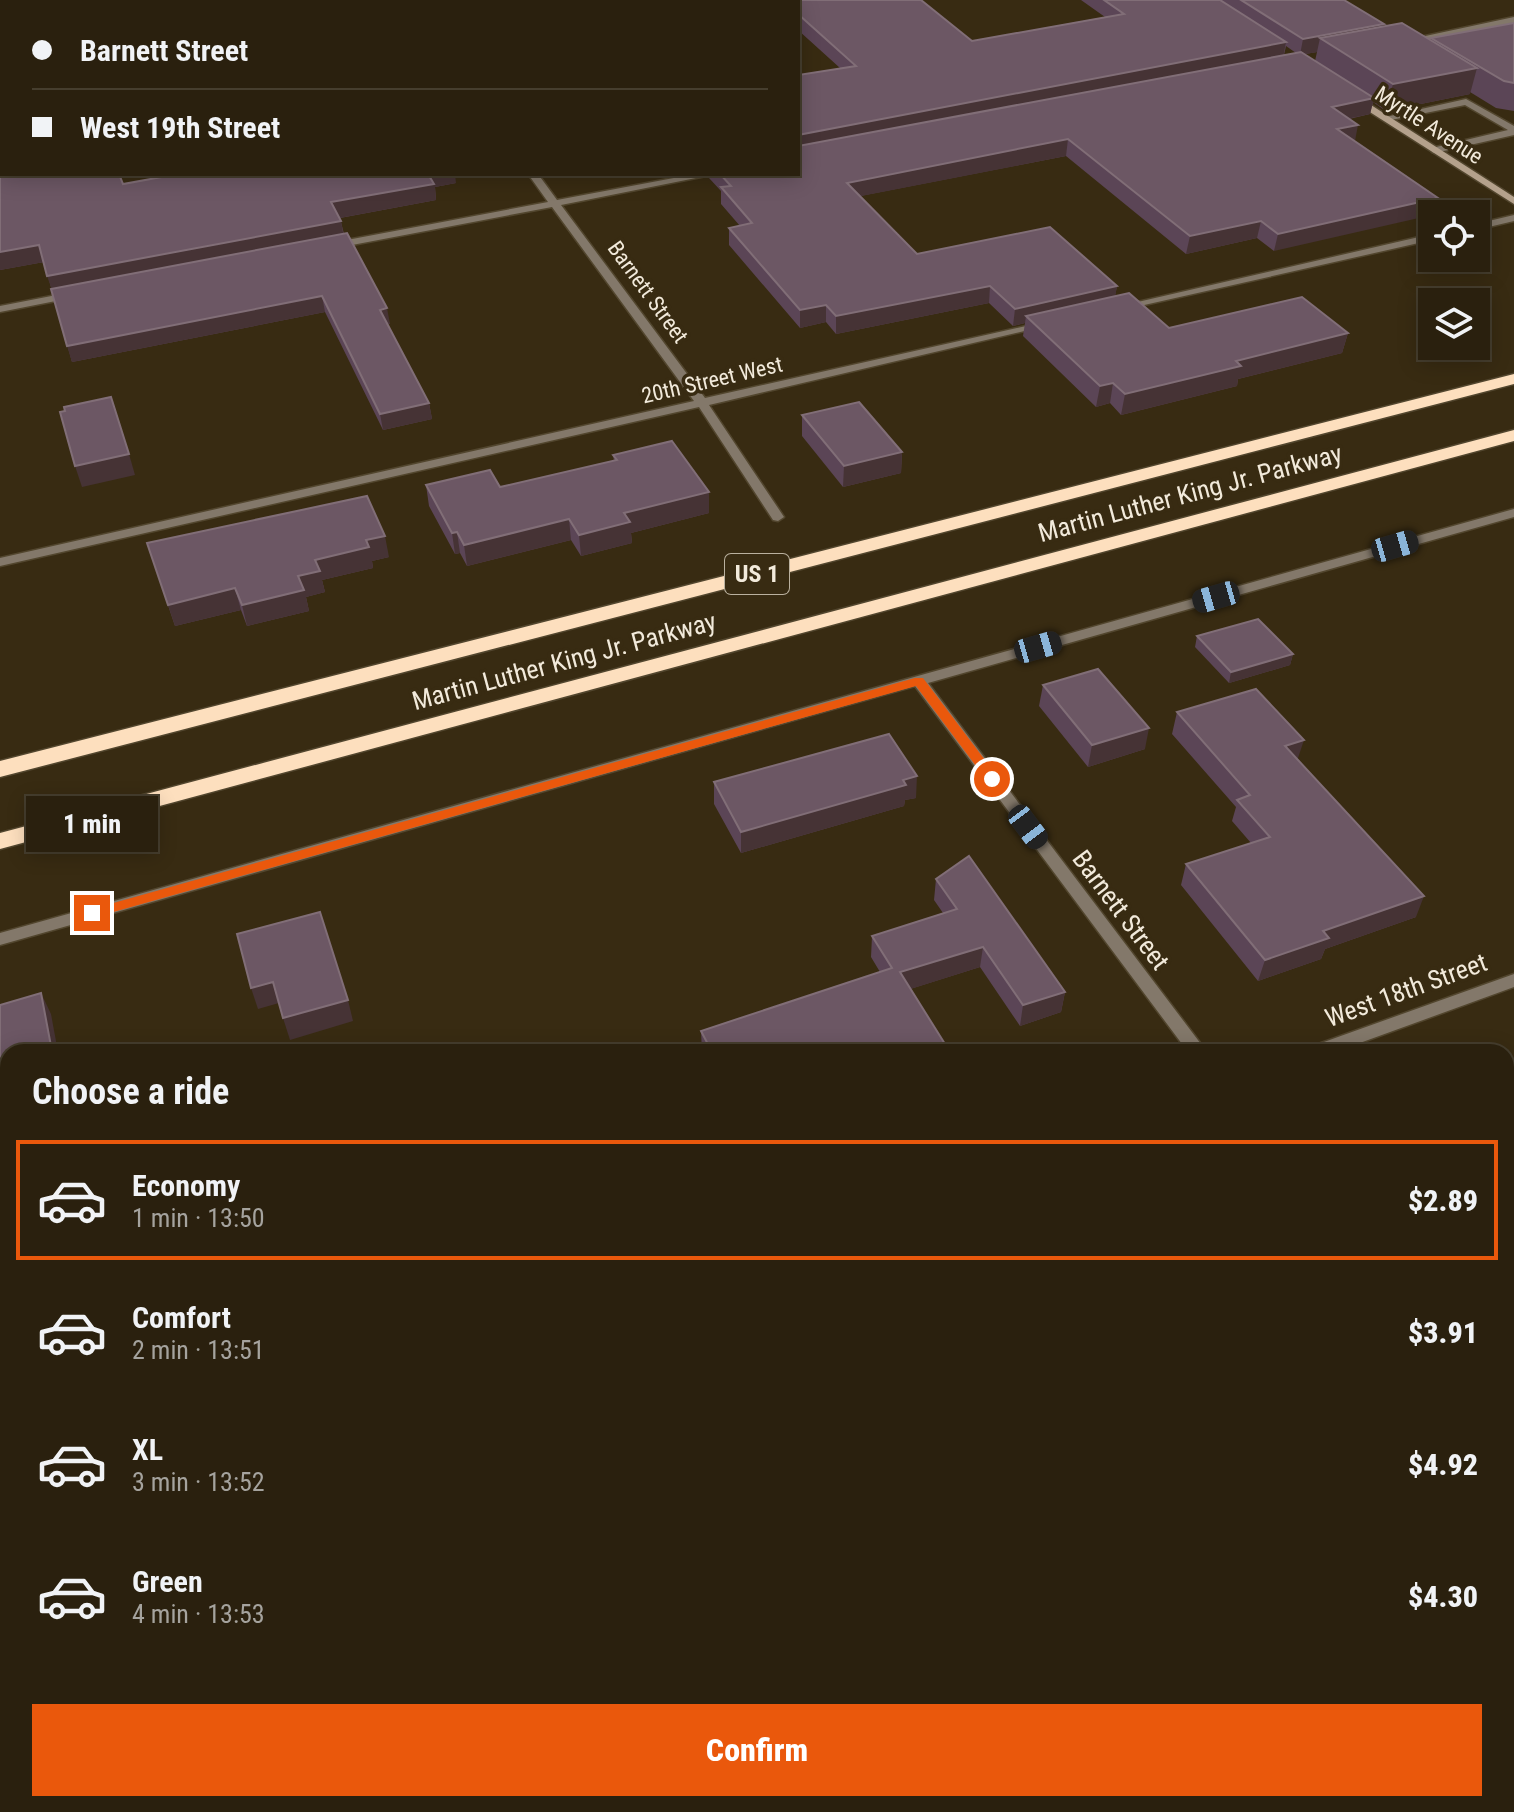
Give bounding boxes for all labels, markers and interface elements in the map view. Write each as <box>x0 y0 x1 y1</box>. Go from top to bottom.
text: Barnett Street <box>80 33 248 68</box>
street label: Myrtle Avenue <box>1370 81 1488 169</box>
text: West 19th Street <box>80 110 280 145</box>
map controls <box>1418 200 1490 360</box>
button: locate <box>1418 200 1490 272</box>
street label: Barnett Street <box>603 236 693 348</box>
button: layers <box>1418 288 1490 360</box>
street label: 20th Street West <box>639 352 785 408</box>
street label: Martin Luther King Jr. Parkway <box>1035 438 1345 548</box>
car <box>1369 528 1421 564</box>
road number: US 1 <box>725 554 789 594</box>
car <box>1190 579 1242 615</box>
street label: Martin Luther King Jr. Parkway <box>409 606 719 716</box>
car <box>1012 629 1064 665</box>
route start <box>974 761 1010 797</box>
callout: 1 min <box>26 797 158 853</box>
car <box>1004 801 1052 853</box>
text: 1 min <box>63 809 121 839</box>
street label: Barnett Street <box>1066 844 1176 976</box>
route end <box>74 895 110 931</box>
street label: West 18th Street <box>1321 947 1491 1033</box>
text: Choose a ride <box>32 1071 229 1113</box>
icon: car <box>36 1164 108 1236</box>
text: Economy <box>132 1168 240 1203</box>
text: $2.89 <box>1408 1183 1478 1218</box>
text: 1 min · 13:50 <box>132 1203 265 1233</box>
icon: car <box>36 1296 108 1368</box>
text: Comfort <box>132 1300 231 1335</box>
text: $3.91 <box>1408 1315 1478 1350</box>
text: 2 min · 13:51 <box>132 1335 265 1365</box>
icon: car <box>36 1428 108 1500</box>
text: XL <box>132 1432 163 1467</box>
text: $4.92 <box>1408 1447 1478 1482</box>
text: 3 min · 13:52 <box>132 1467 265 1497</box>
icon: car <box>36 1560 108 1632</box>
text: Green <box>132 1564 203 1599</box>
text: $4.30 <box>1408 1579 1478 1614</box>
text: 4 min · 13:53 <box>132 1599 265 1629</box>
button: Confirm <box>32 1704 1482 1796</box>

